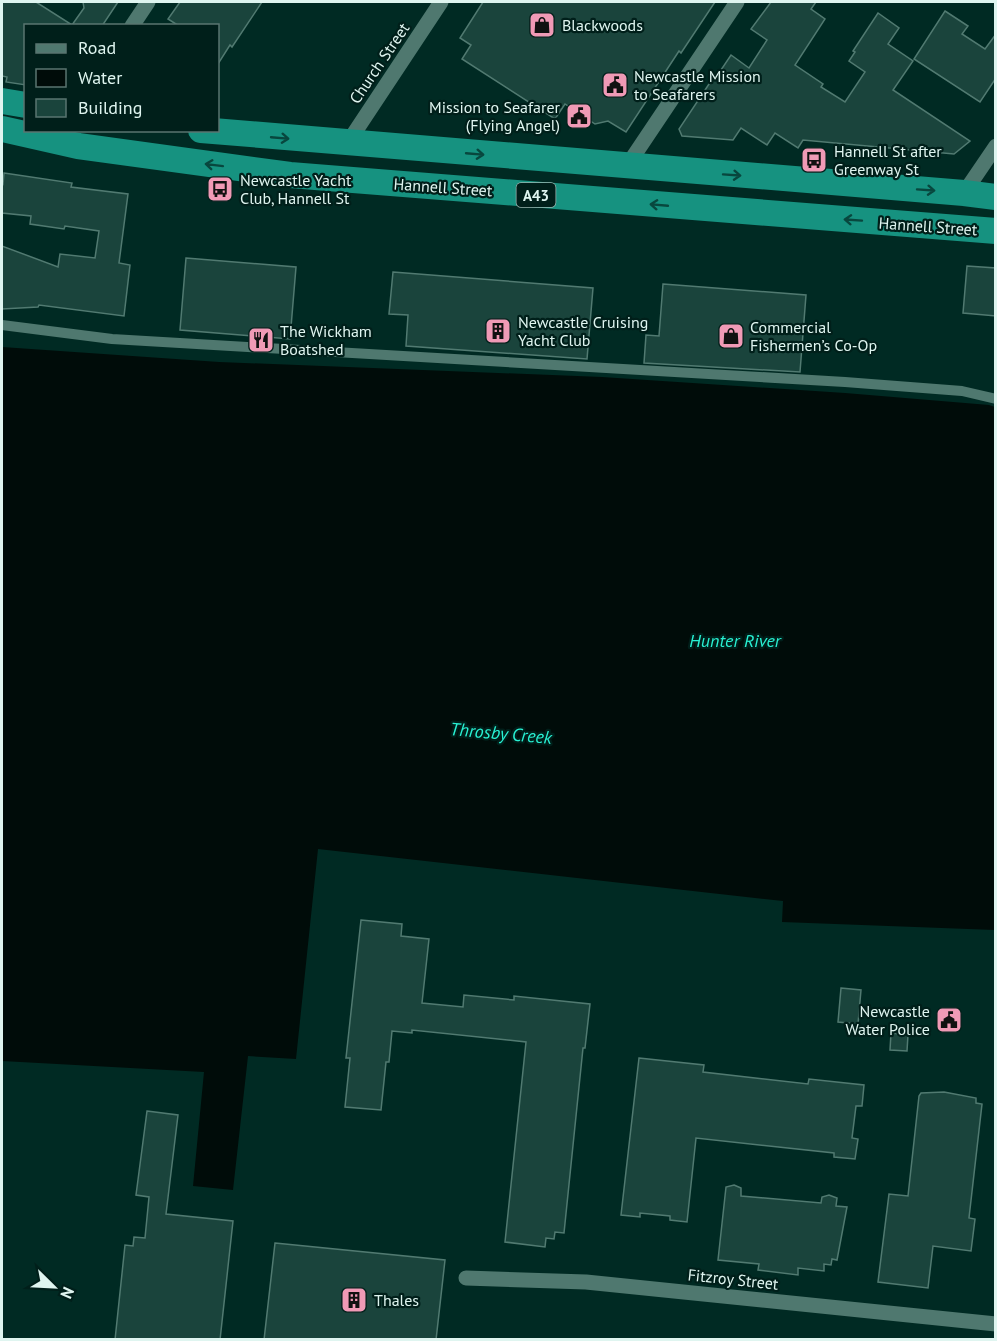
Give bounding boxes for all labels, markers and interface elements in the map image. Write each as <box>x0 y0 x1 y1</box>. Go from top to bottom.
shop icon: Blackwoods <box>527 10 557 40</box>
place label: Blackwoods <box>562 15 643 35</box>
street label: Church Street <box>345 18 414 107</box>
legend <box>24 24 219 132</box>
text: Road <box>78 36 116 59</box>
text: Water <box>78 66 122 89</box>
place label: Newcastle Mission to Seafarers <box>634 66 761 104</box>
public building icon: Newcastle Mission to Seafarers <box>600 70 630 100</box>
text: Building <box>78 96 142 119</box>
place label: Mission to Seafarer (Flying Angel) <box>429 97 561 135</box>
public building icon: Mission to Seafarer (Flying Angel) <box>564 101 594 131</box>
one-way arrow <box>270 133 290 144</box>
place label: Hannell St after Greenway St <box>834 141 942 179</box>
bus stop icon: Hannell St after Greenway St <box>799 145 829 175</box>
one-way arrow <box>464 149 484 160</box>
one-way arrow <box>204 160 224 171</box>
one-way arrow <box>721 169 741 180</box>
place label: Newcastle Yacht Club, Hannell St <box>240 170 352 208</box>
bus stop icon: Newcastle Yacht Club, Hannell St <box>205 174 235 204</box>
street label: Hannell Street <box>393 174 494 200</box>
road number: A43 <box>516 183 556 207</box>
one-way arrow <box>916 185 936 196</box>
one-way arrow <box>650 199 670 210</box>
street label: Hannell Street <box>878 213 979 239</box>
one-way arrow <box>844 214 864 225</box>
place label: Newcastle Cruising Yacht Club <box>518 312 648 350</box>
building icon: Newcastle Cruising Yacht Club <box>483 316 513 346</box>
place label: Commercial Fishermen’s Co-Op <box>750 317 877 355</box>
place label: The Wickham Boatshed <box>280 321 372 359</box>
shop icon: Commercial Fishermen’s Co-Op <box>716 321 746 351</box>
restaurant icon: The Wickham Boatshed <box>246 325 276 355</box>
water label: Hunter River <box>689 629 782 652</box>
water label: Throsby Creek <box>449 717 554 749</box>
place label: Newcastle Water Police <box>846 1001 930 1039</box>
public building icon: Newcastle Water Police <box>934 1005 964 1035</box>
north arrow <box>24 1257 84 1317</box>
street label: Fitzroy Street <box>687 1264 780 1294</box>
text: N <box>56 1284 79 1302</box>
building icon: Thales <box>339 1285 369 1315</box>
place label: Thales <box>374 1290 419 1310</box>

